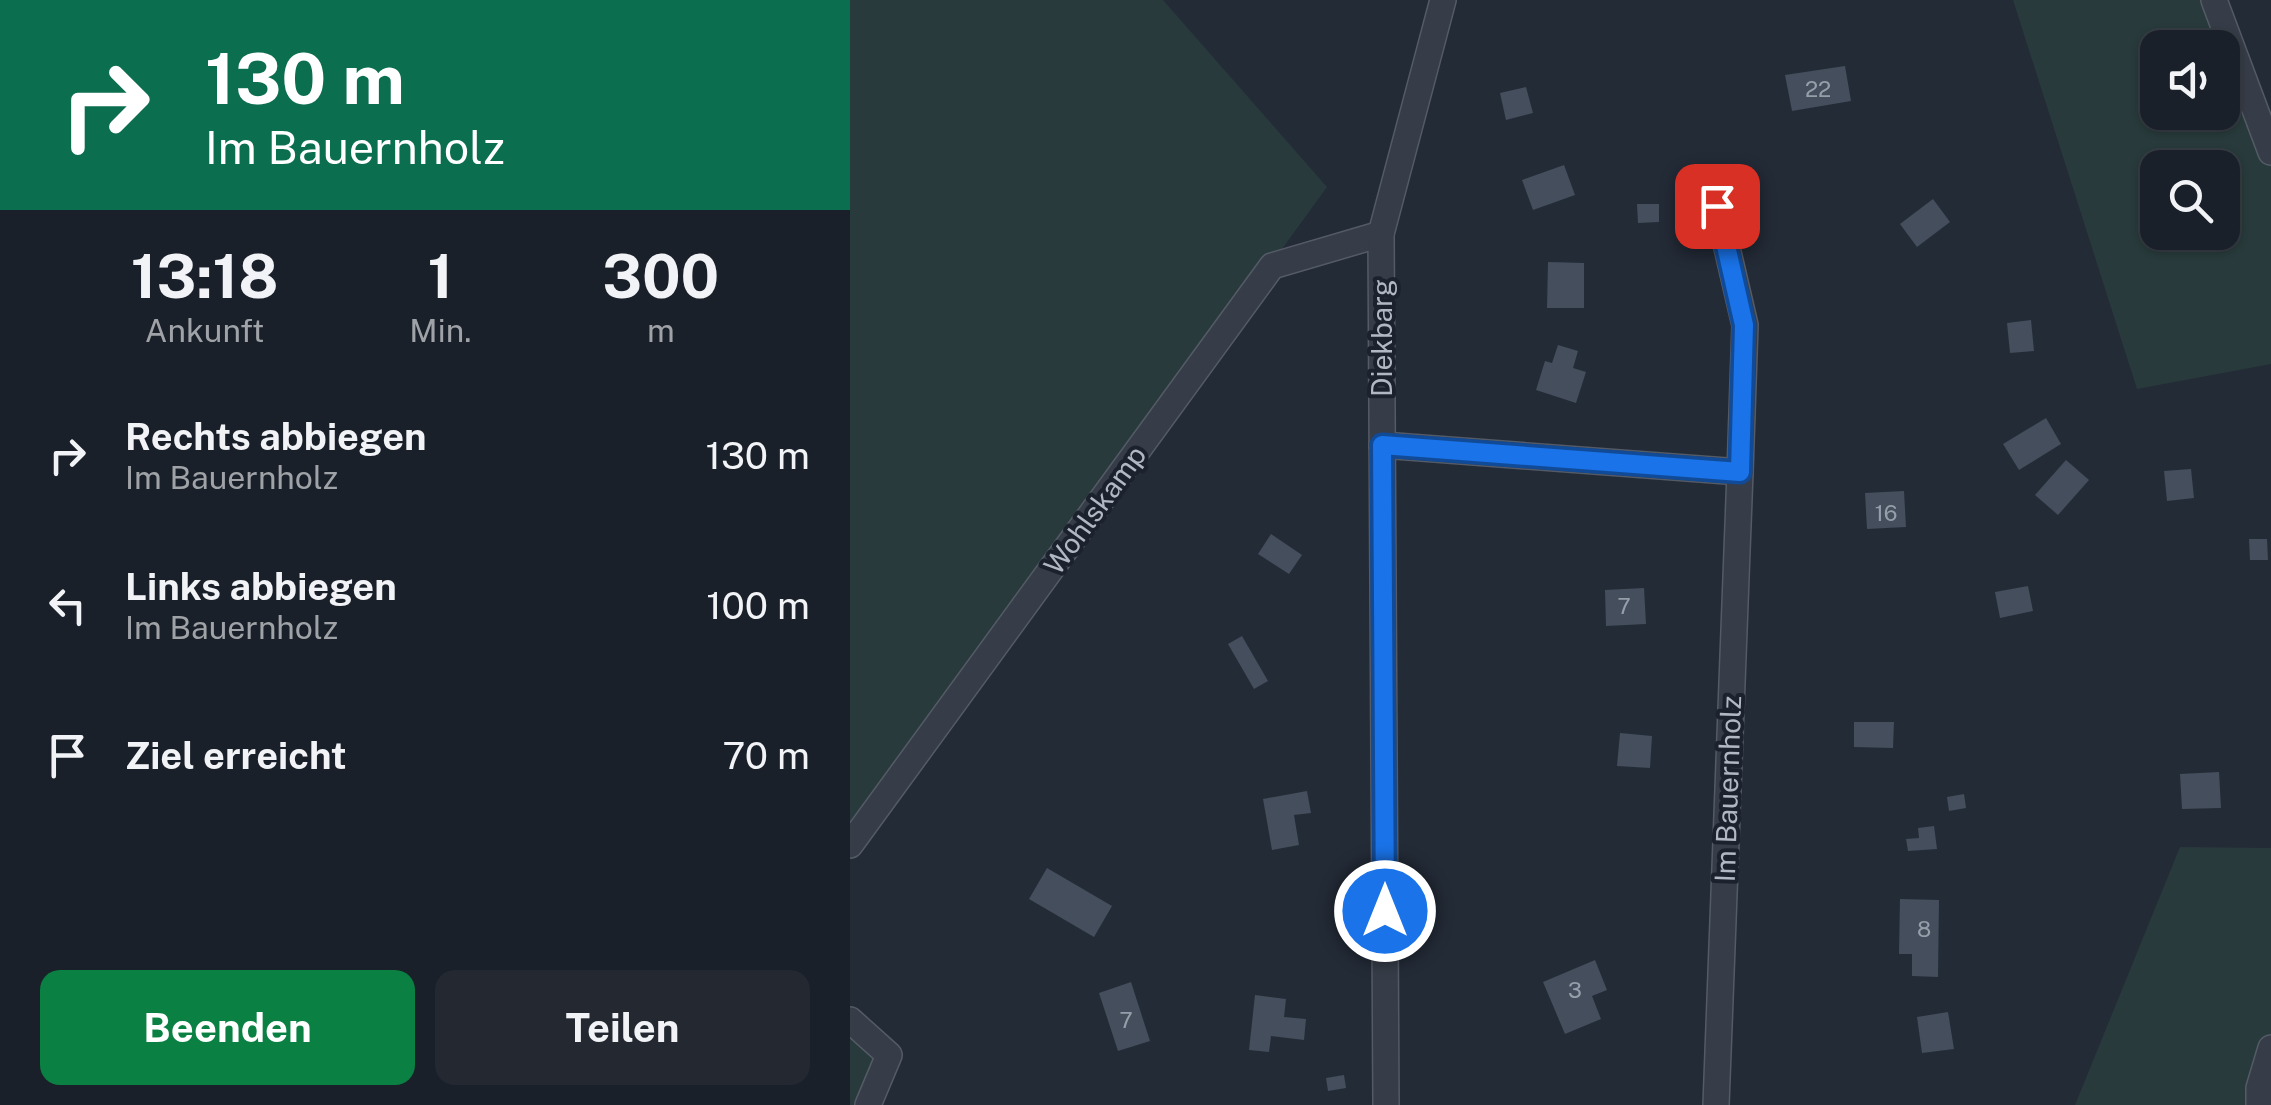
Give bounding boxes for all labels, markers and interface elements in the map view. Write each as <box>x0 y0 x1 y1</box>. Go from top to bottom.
map controls <box>2140 30 2240 250</box>
button: sound <box>2140 30 2240 130</box>
text: 130 m <box>205 37 405 120</box>
icon: right <box>40 40 170 170</box>
house number: 22 <box>1805 76 1831 102</box>
text: Im Bauernholz <box>205 121 505 174</box>
button: search <box>2140 150 2240 250</box>
pin <box>1675 164 1760 249</box>
icon: arrive <box>1690 179 1745 234</box>
text: 13:18 <box>131 241 279 312</box>
text: 1 <box>428 241 453 312</box>
text: 300 <box>602 241 719 312</box>
street label: Diekbarg <box>1365 279 1398 397</box>
text: Ankunft <box>145 312 264 349</box>
text: Min. <box>409 312 471 349</box>
text: m <box>647 312 675 349</box>
text: Rechts abbiegen <box>125 414 427 459</box>
icon: right <box>40 428 95 483</box>
text: 130 m <box>705 433 810 478</box>
street label: Wohlskamp <box>1037 439 1152 581</box>
text: Im Bauernholz <box>125 459 338 496</box>
house number: 16 <box>1875 500 1897 526</box>
text: Links abbiegen <box>125 564 397 609</box>
icon: left <box>40 578 95 633</box>
text: 100 m <box>706 583 810 628</box>
house number: 7 <box>1617 593 1631 619</box>
text: Im Bauernholz <box>125 609 338 646</box>
street label: Im Bauernholz <box>1708 695 1747 883</box>
icon: arrive <box>40 728 95 783</box>
text: Ziel erreicht <box>125 733 347 778</box>
text: 70 m <box>723 733 810 778</box>
position arrow <box>1333 859 1437 963</box>
house number: 8 <box>1917 916 1931 942</box>
button: Beenden <box>40 970 415 1085</box>
button: Teilen <box>435 970 810 1085</box>
house number: 3 <box>1568 977 1582 1003</box>
house number: 7 <box>1119 1007 1133 1033</box>

